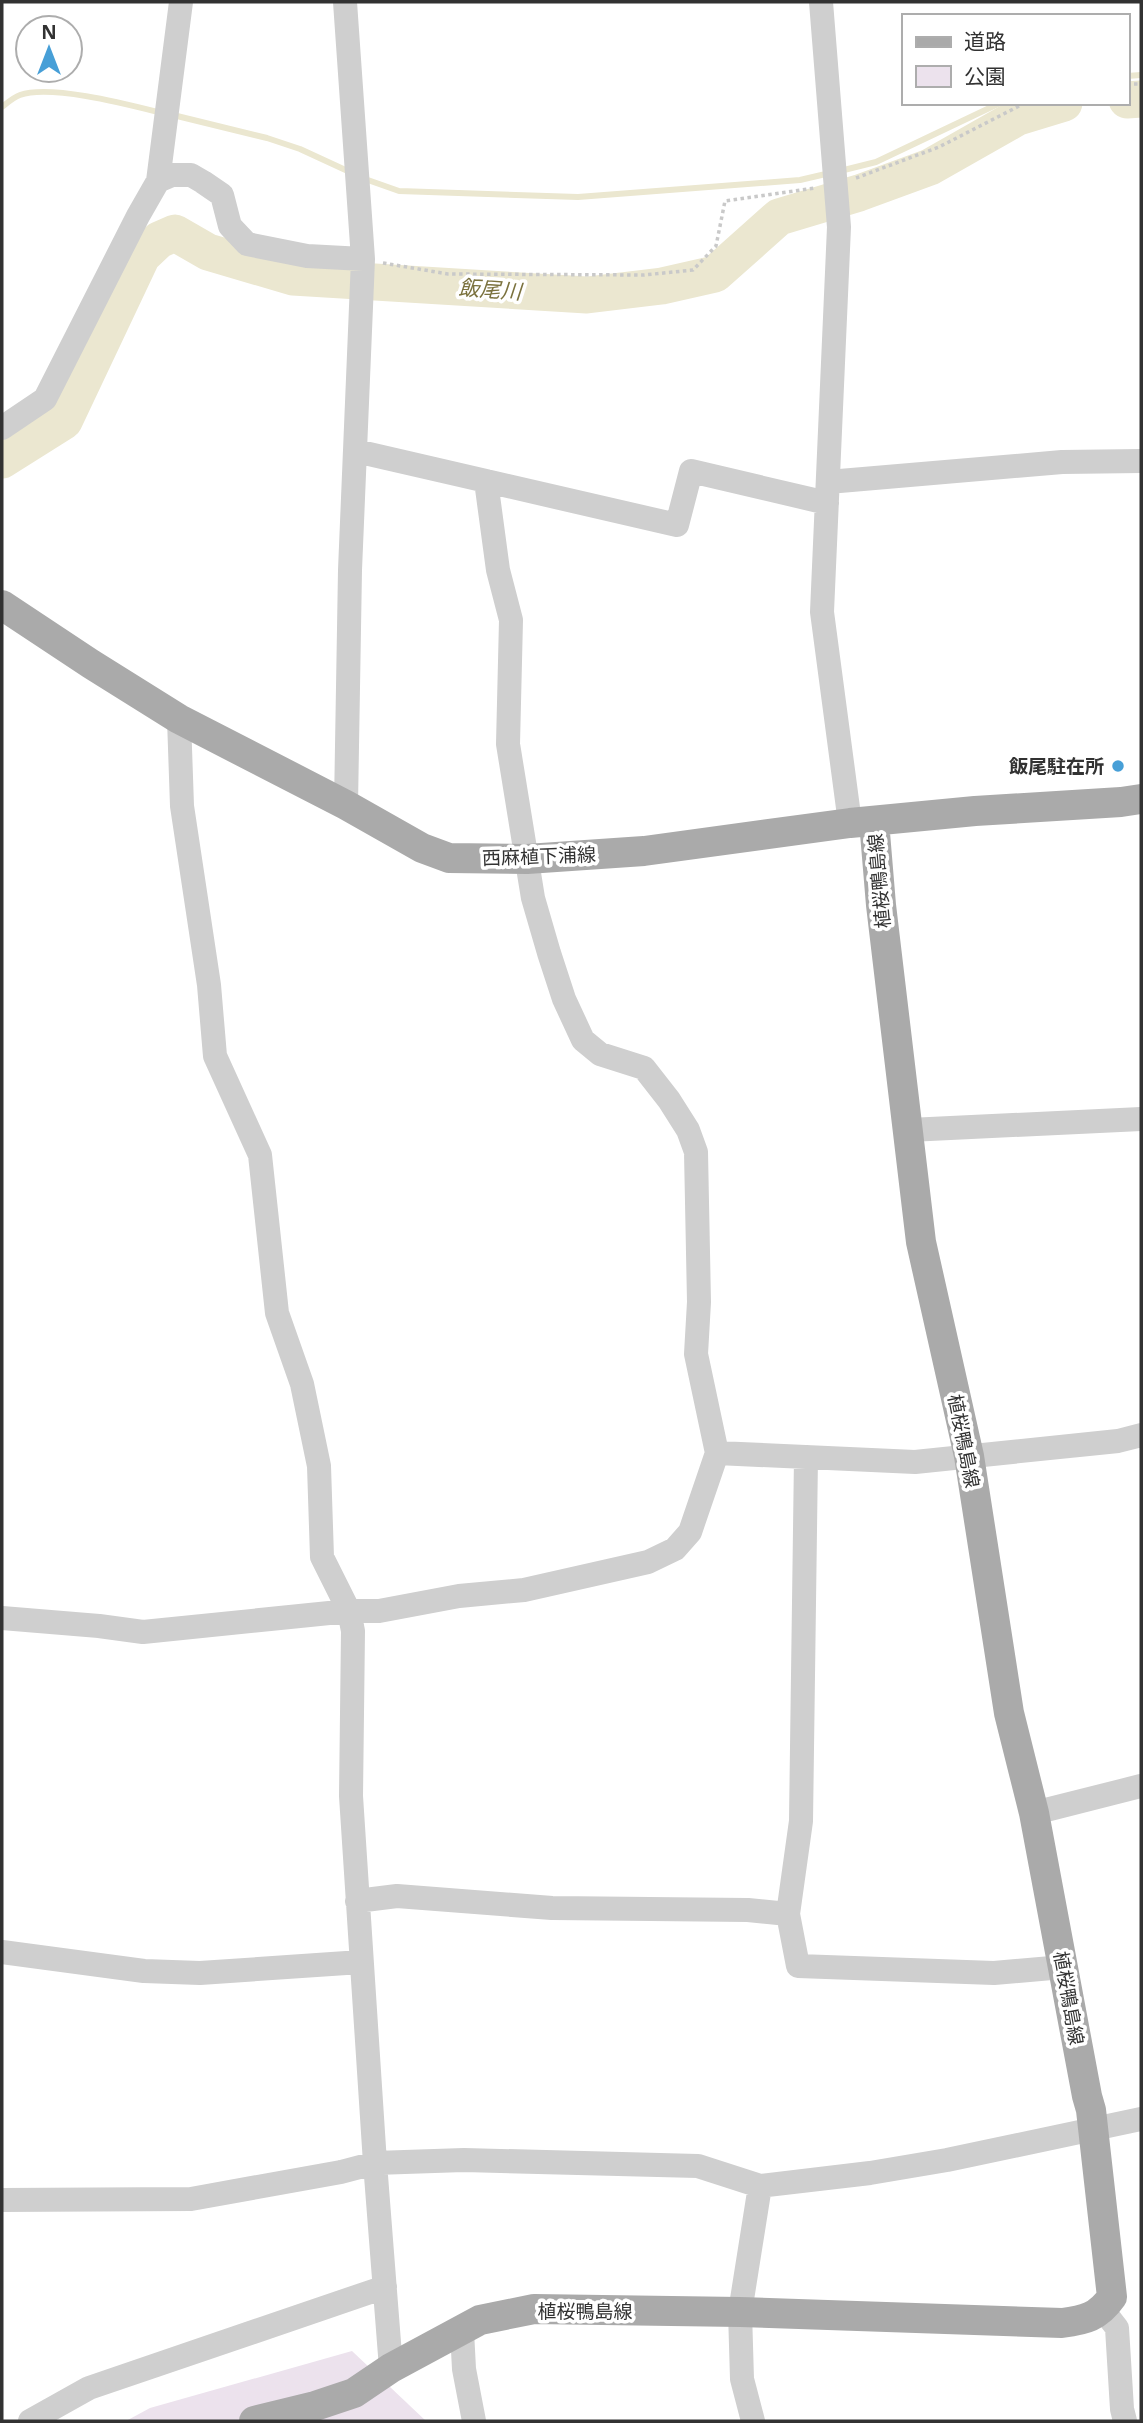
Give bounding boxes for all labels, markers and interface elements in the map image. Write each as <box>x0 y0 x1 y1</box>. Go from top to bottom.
north arrow <box>14 14 84 84</box>
legend <box>902 14 1129 105</box>
text: N <box>41 19 57 45</box>
text: 道路 <box>964 27 1006 55</box>
text: 公園 <box>964 62 1006 90</box>
water label: 飯尾川 <box>458 273 524 305</box>
place label: 飯尾駐在所 <box>1009 753 1104 779</box>
marker: 飯尾駐在所 <box>1110 758 1126 774</box>
street label: 植桜鴨島線 <box>862 833 896 929</box>
street label: 西麻植下浦線 <box>482 841 596 871</box>
street label: 植桜鴨島線 <box>942 1392 986 1490</box>
street label: 植桜鴨島線 <box>1048 1949 1090 2047</box>
street label: 植桜鴨島線 <box>537 2298 633 2324</box>

